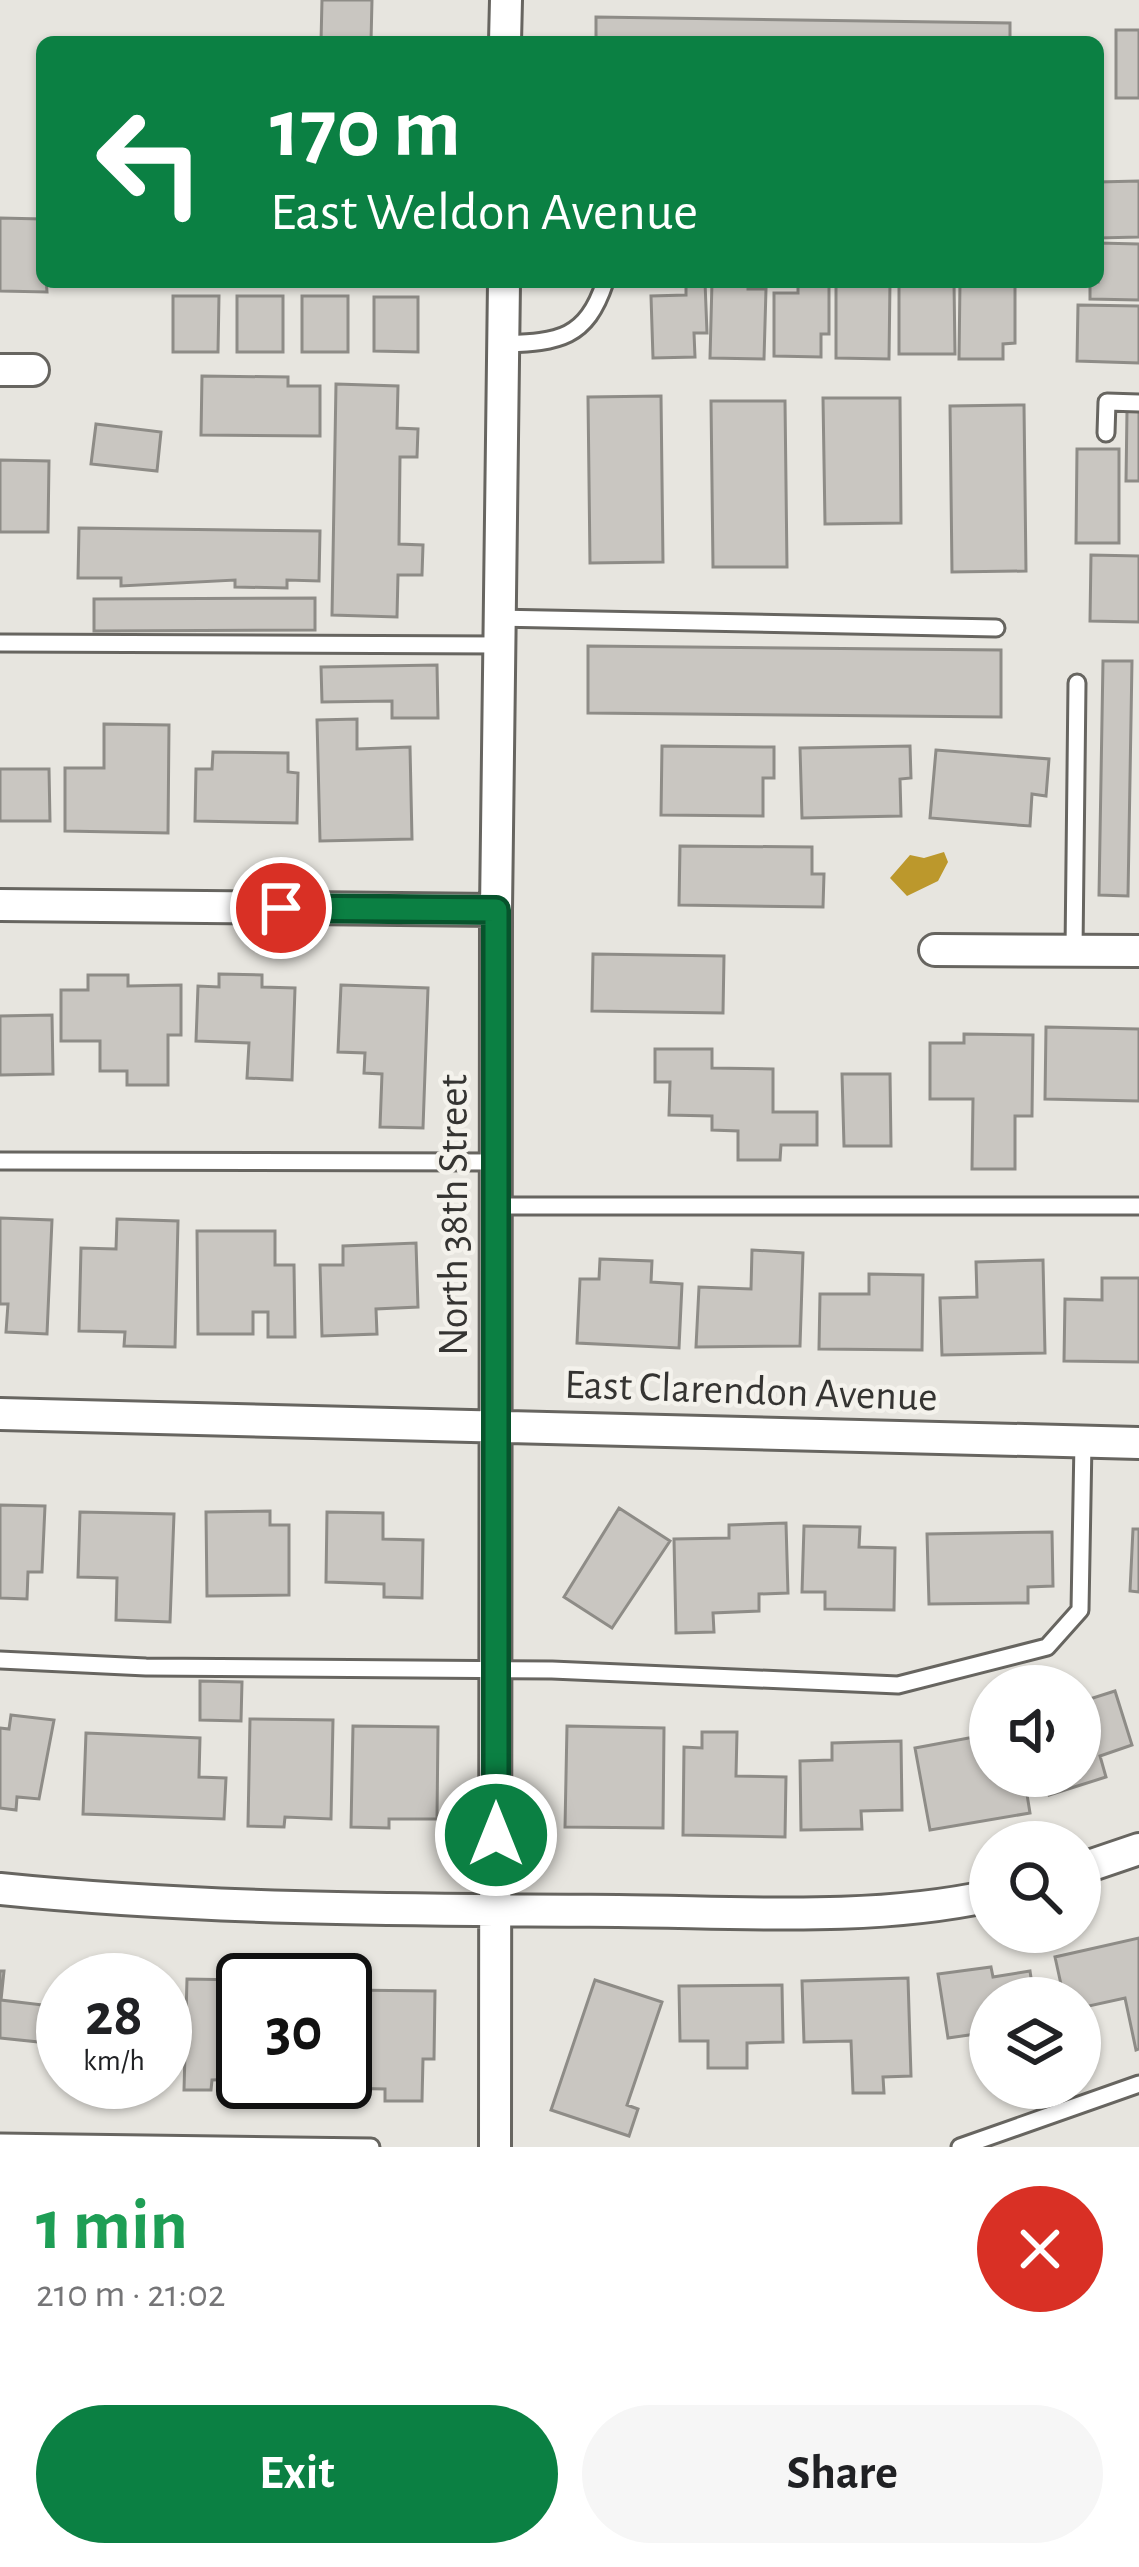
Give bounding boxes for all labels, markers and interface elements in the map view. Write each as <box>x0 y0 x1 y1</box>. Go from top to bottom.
icon: left <box>72 84 228 240</box>
text: 170 m <box>270 88 461 172</box>
text: East Weldon Avenue <box>270 186 698 240</box>
pin <box>230 857 332 959</box>
icon: arrive <box>248 875 314 941</box>
street label: North 38th Street <box>433 1074 475 1356</box>
street label: East Clarendon Avenue <box>564 1363 938 1419</box>
map controls <box>969 1665 1101 2109</box>
button: sound <box>969 1665 1101 1797</box>
position arrow <box>433 1772 559 1898</box>
button: search <box>969 1821 1101 1953</box>
speed limit sign: 30 <box>216 1953 372 2109</box>
button: layers <box>969 1977 1101 2109</box>
text: 28 <box>85 1986 143 2046</box>
text: km/h <box>83 2046 145 2076</box>
button: close <box>977 2186 1103 2312</box>
text: 1 min <box>36 2190 188 2262</box>
text: 210 m · 21:02 <box>36 2275 226 2314</box>
button: Exit <box>36 2405 558 2543</box>
button: Share <box>582 2405 1103 2543</box>

